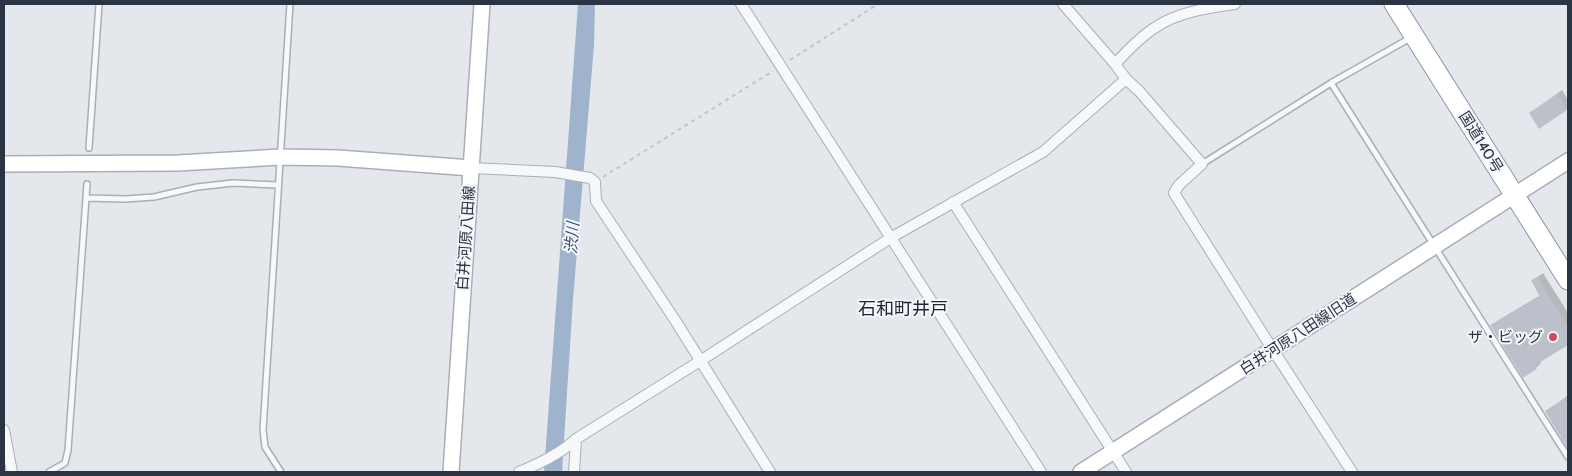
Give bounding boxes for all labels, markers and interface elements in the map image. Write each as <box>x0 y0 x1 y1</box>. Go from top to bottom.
street label: 国道140号 <box>1455 108 1507 176</box>
street label: 白井河原八田線 <box>453 185 479 291</box>
water label: 渋川 <box>561 219 583 255</box>
street label: 白井河原八田線旧道 <box>1236 290 1360 378</box>
district label: 石和町井戸 <box>858 298 948 320</box>
place label: ザ・ビッグ <box>1468 328 1543 346</box>
marker: ザ・ビッグ <box>1547 331 1559 343</box>

